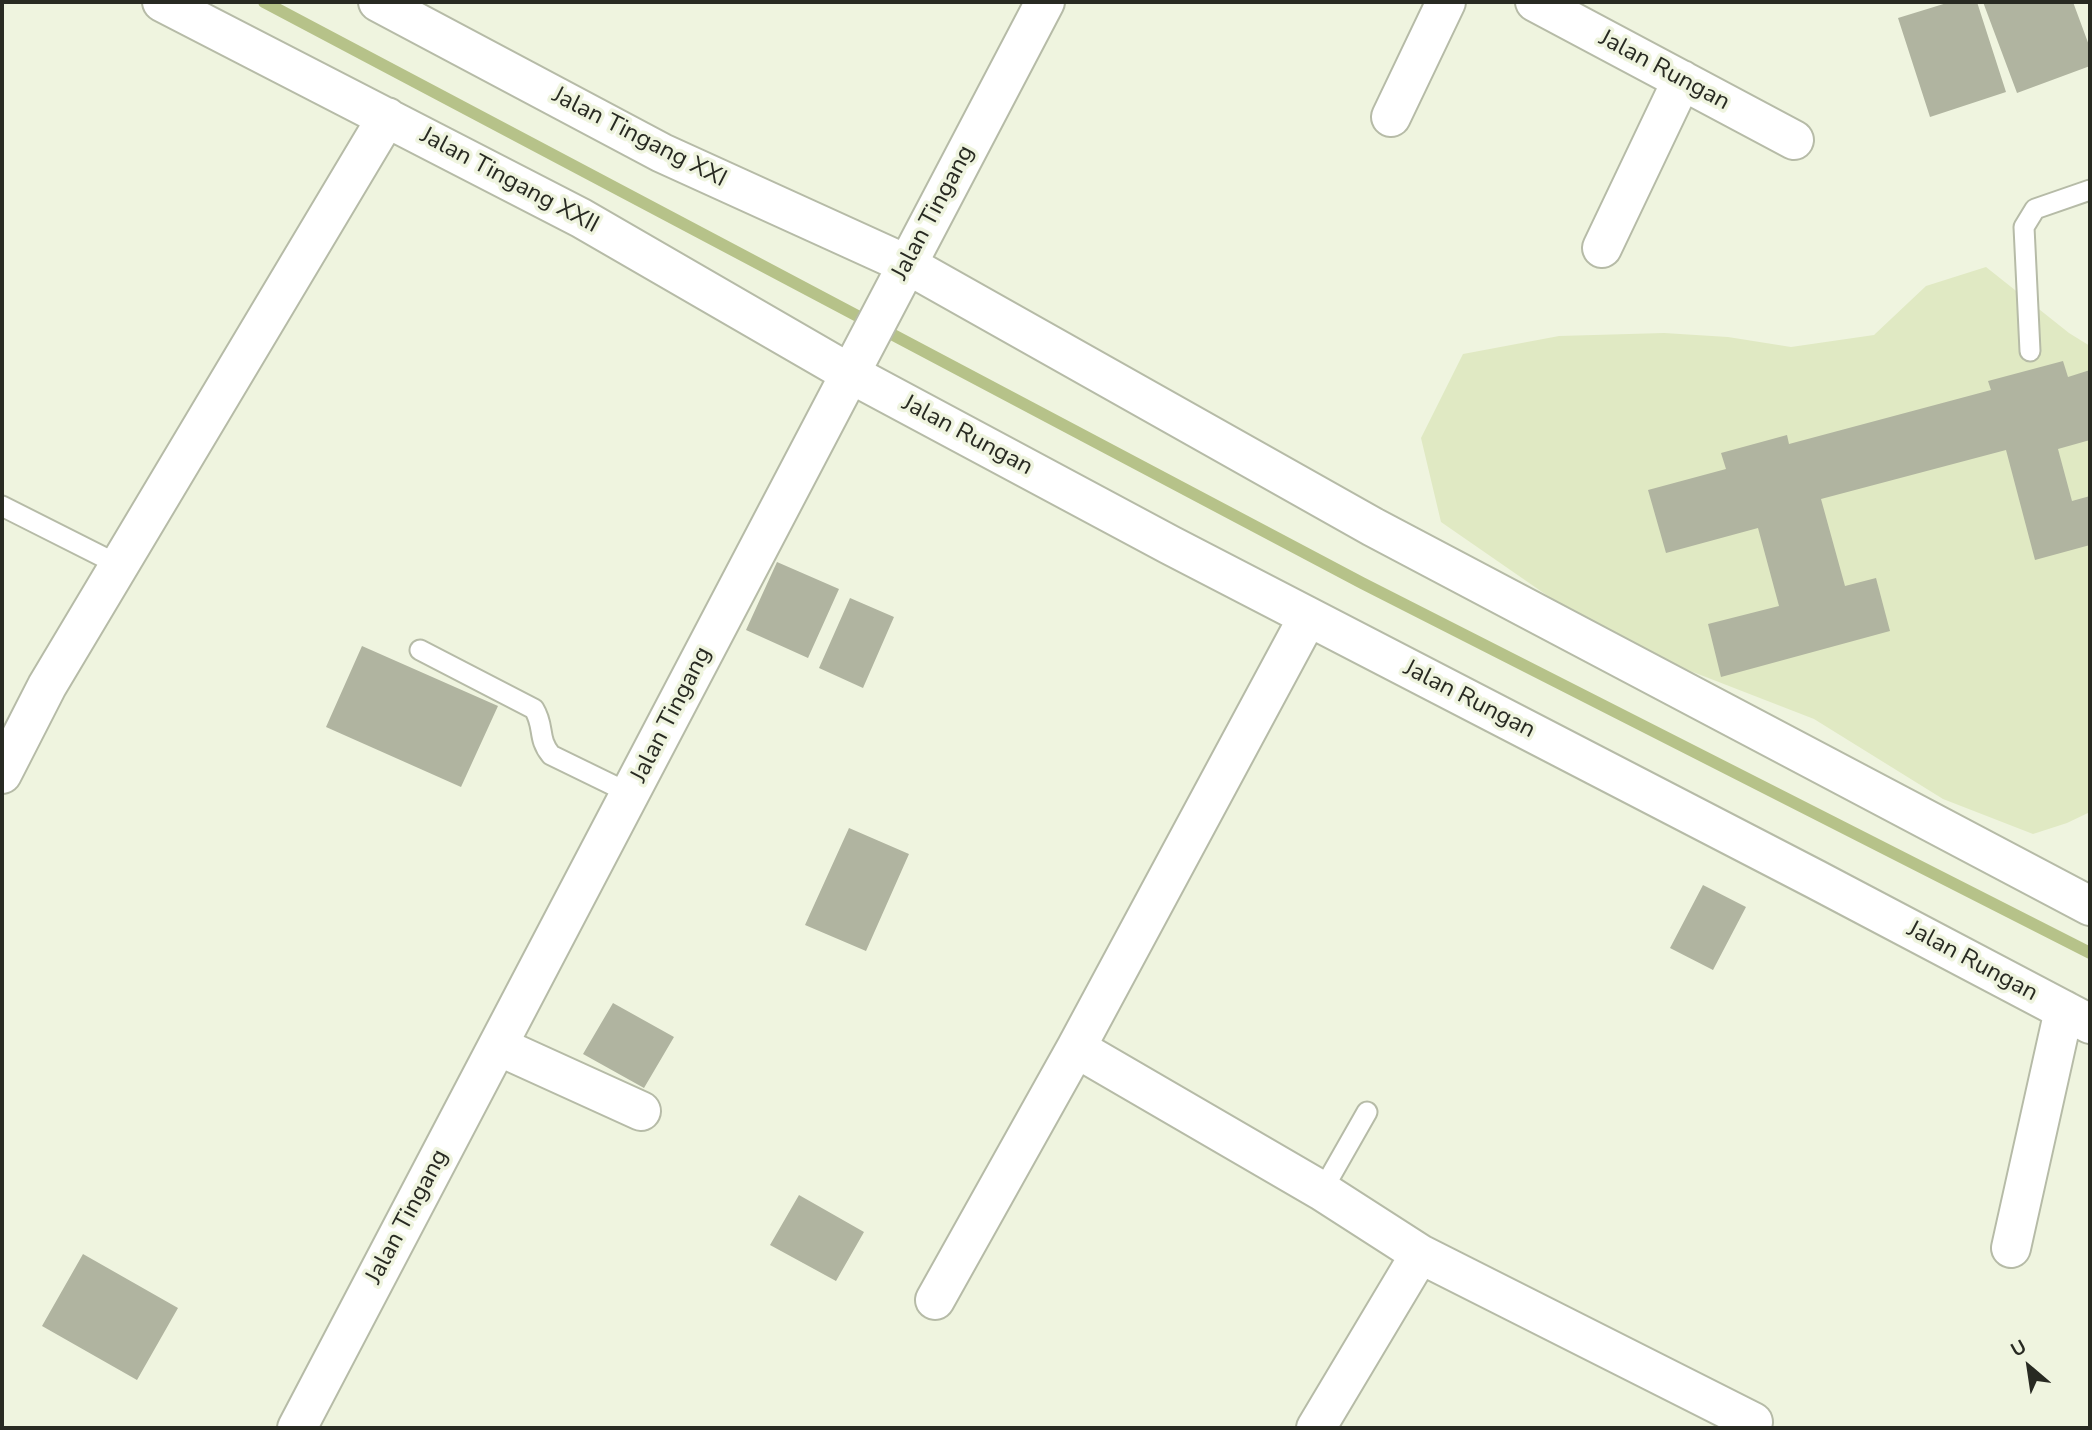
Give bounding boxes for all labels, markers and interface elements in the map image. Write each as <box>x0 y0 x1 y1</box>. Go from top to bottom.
street label: Jalan Rungan <box>1594 25 1734 117</box>
street label: Jalan Tingang XXI <box>547 82 731 194</box>
street label: Jalan Tingang XXII <box>415 122 603 240</box>
street label: Jalan Tingang <box>886 141 982 285</box>
street label: Jalan Rungan <box>897 390 1037 482</box>
street label: Jalan Tingang <box>626 642 718 788</box>
street label: Jalan Rungan <box>1398 655 1540 745</box>
street label: Jalan Rungan <box>1902 916 2042 1008</box>
street label: Jalan Tingang <box>360 1145 456 1289</box>
north arrow <box>1994 1332 2064 1402</box>
text: U <box>2006 1334 2031 1363</box>

